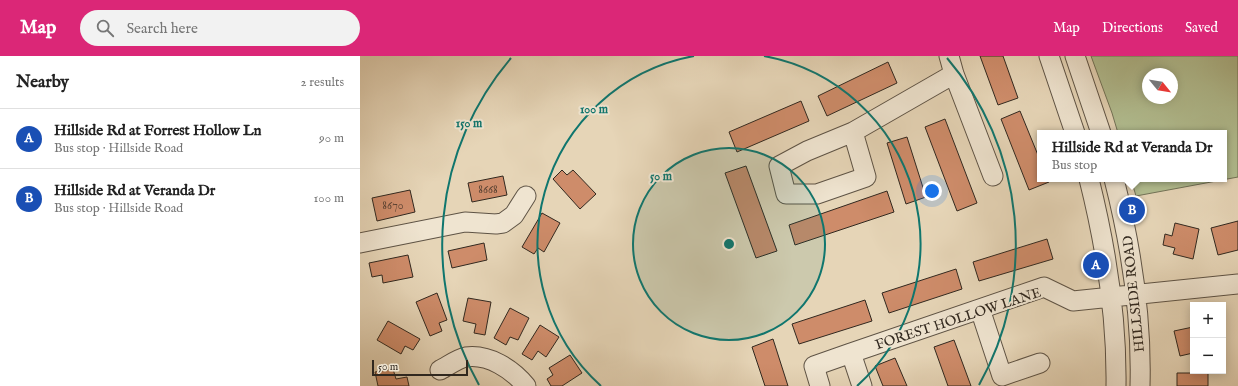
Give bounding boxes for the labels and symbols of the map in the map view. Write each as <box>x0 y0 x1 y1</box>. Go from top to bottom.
north arrow <box>1142 68 1178 104</box>
text: 100 m <box>580 102 609 117</box>
text: 150 m <box>456 116 483 131</box>
text: 50 m <box>650 169 673 184</box>
your location <box>922 181 942 201</box>
house number: 8668 <box>478 182 498 197</box>
pin: B <box>1119 195 1145 225</box>
house number: 8670 <box>382 198 404 213</box>
street label: HILLSIDE ROAD <box>1119 235 1149 353</box>
centre of rings <box>722 237 736 251</box>
pin: A <box>1083 250 1109 280</box>
street label: FOREST HOLLOW LANE <box>873 284 1044 354</box>
scale bar <box>372 358 468 377</box>

